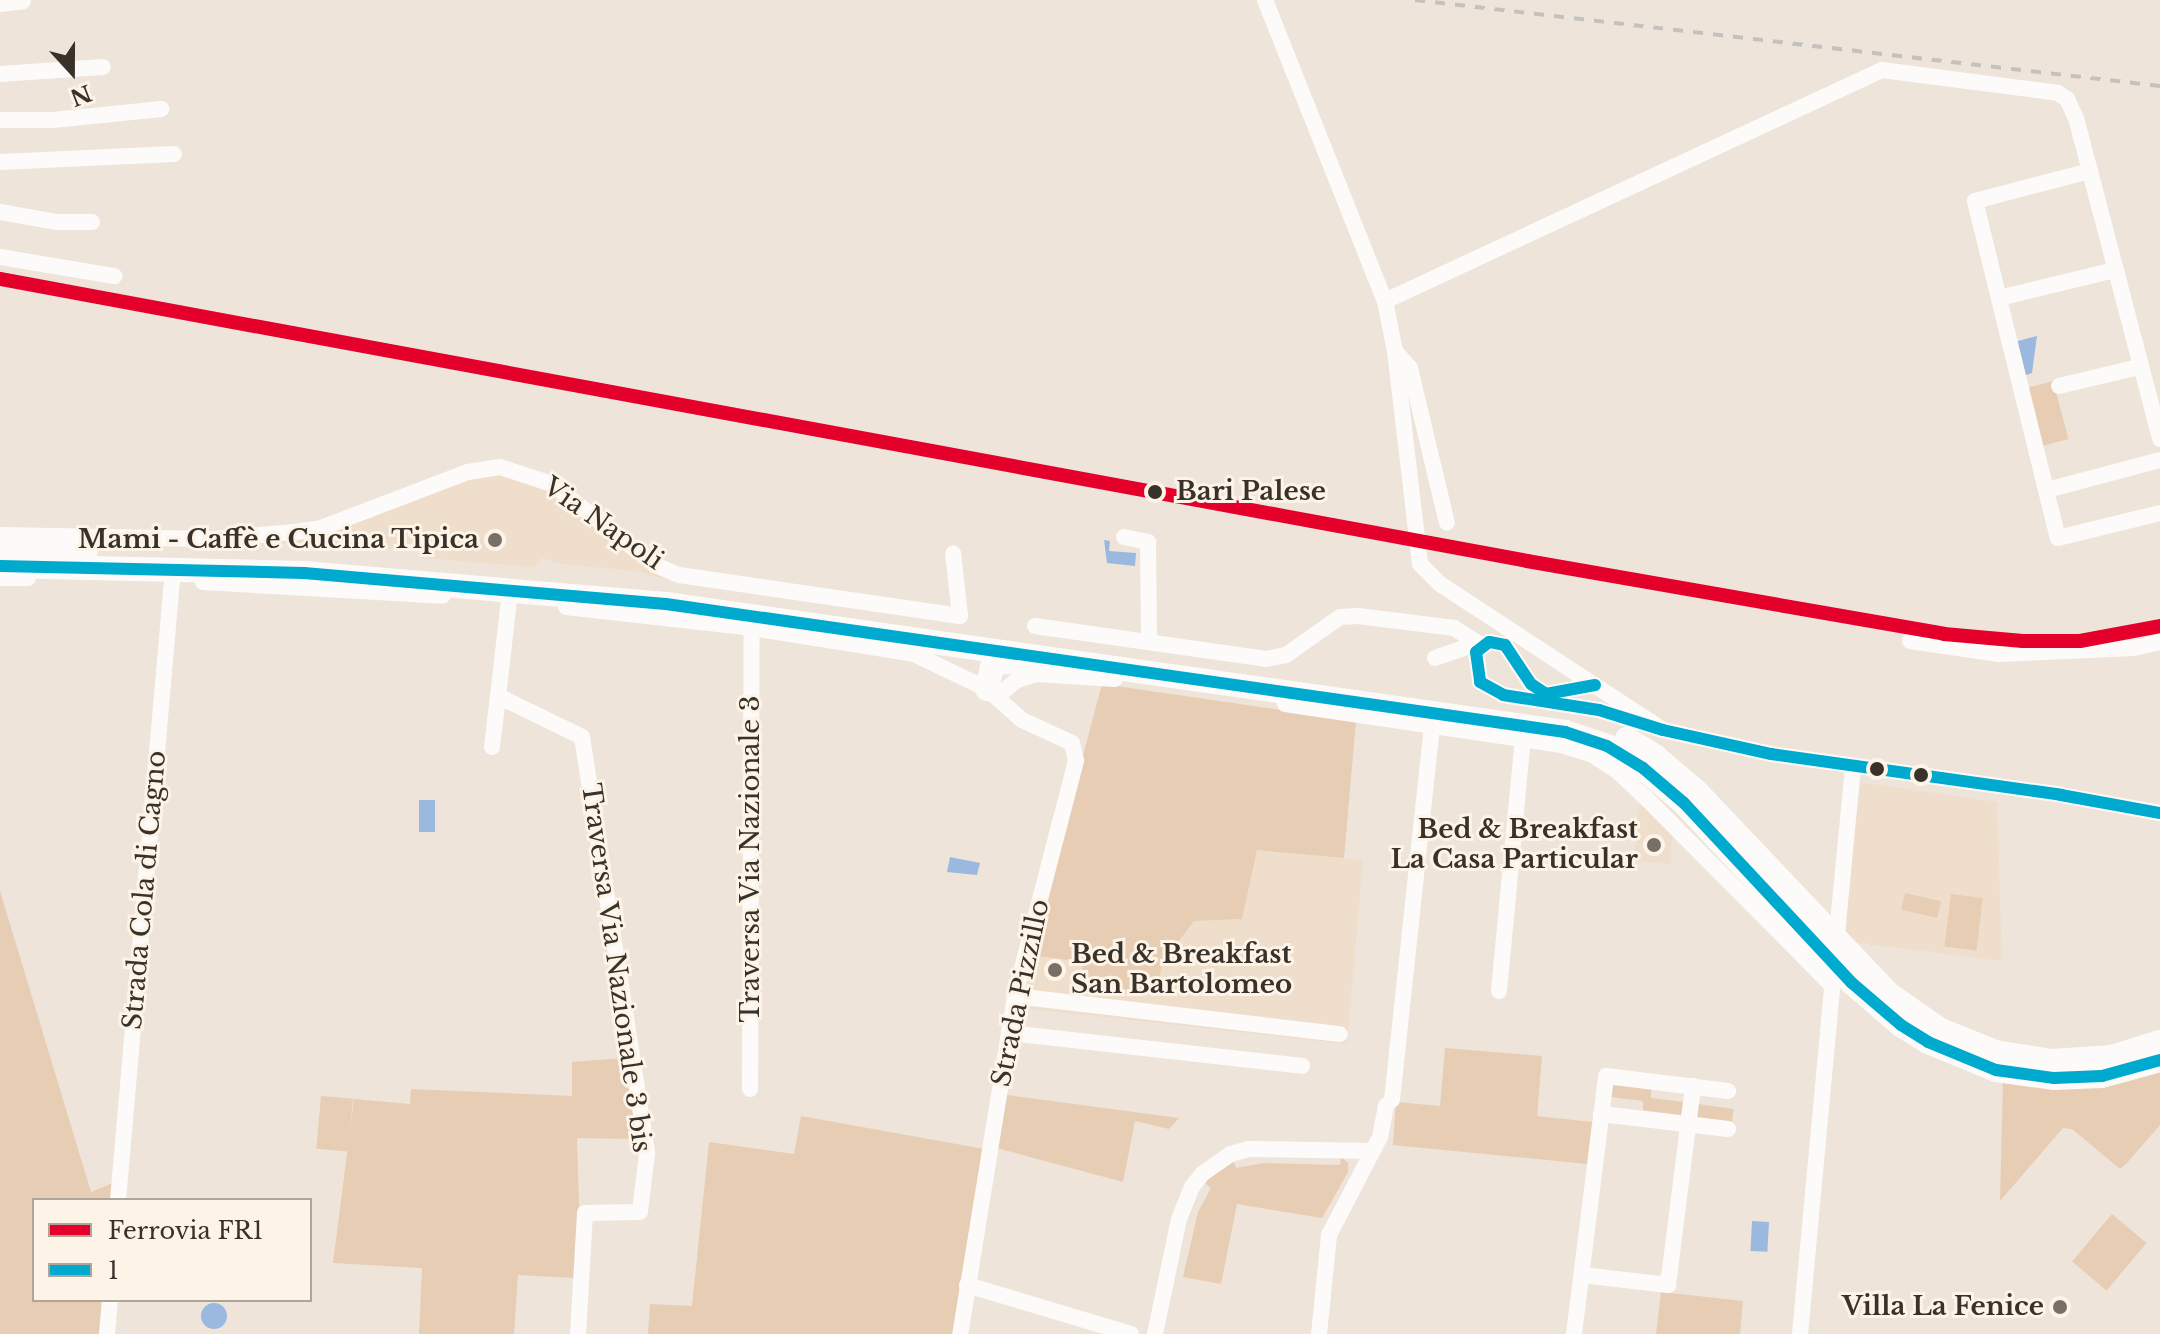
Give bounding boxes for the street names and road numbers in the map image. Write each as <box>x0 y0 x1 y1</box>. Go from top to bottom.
street label: Via Napoli <box>537 471 669 577</box>
street label: Traversa Via Nazionale 3 <box>735 695 767 1023</box>
street label: Strada Cola di Cagno <box>117 749 173 1031</box>
street label: Traversa Via Nazionale 3 bis <box>575 781 657 1155</box>
street label: Strada Pizzillo <box>986 896 1056 1090</box>

